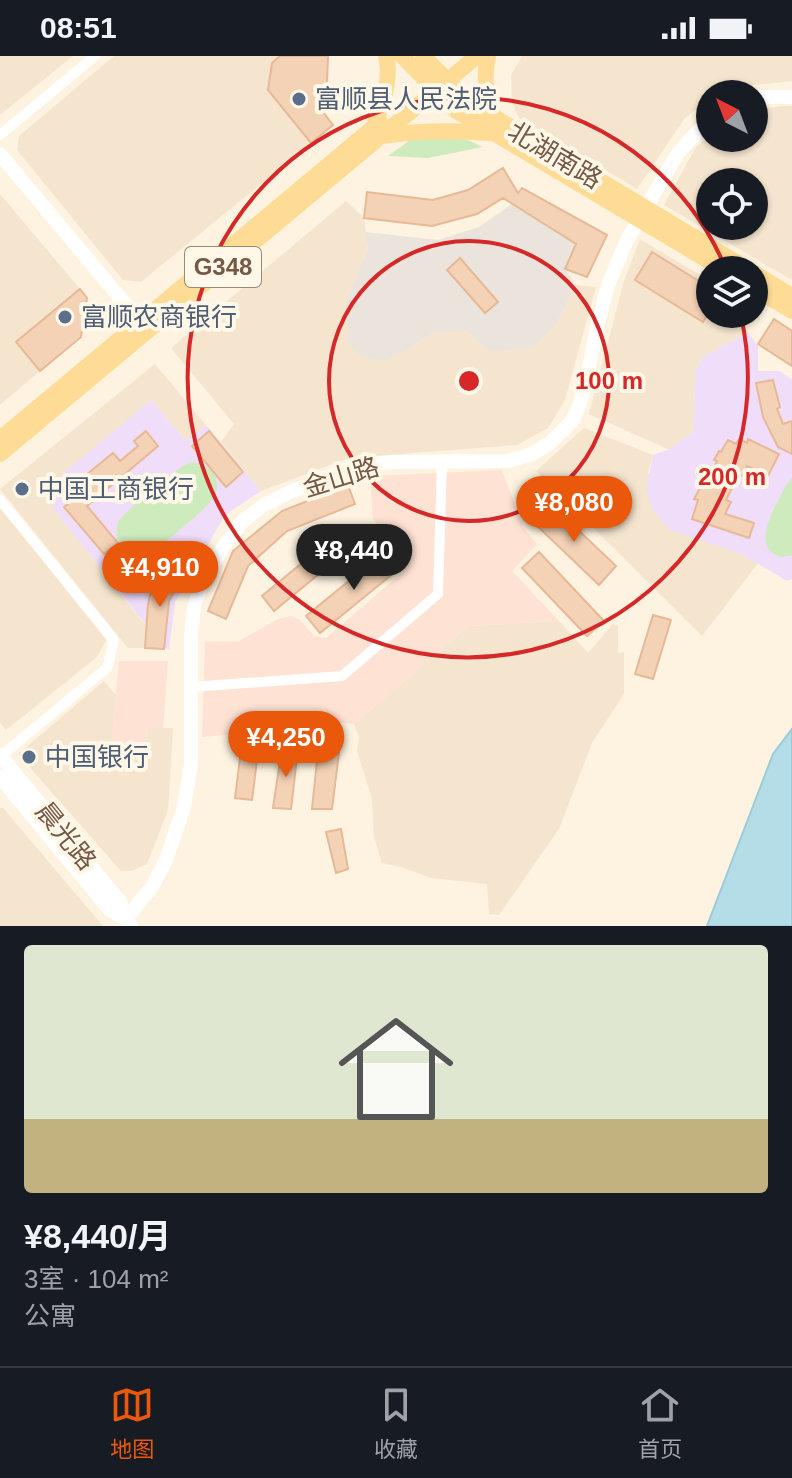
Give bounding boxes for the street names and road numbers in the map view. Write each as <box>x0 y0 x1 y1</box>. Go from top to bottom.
street label: 北湖南路 <box>503 115 607 195</box>
road number: G348 <box>185 247 261 287</box>
street label: 金山路 <box>299 451 383 503</box>
street label: 晨光路 <box>30 796 102 876</box>

